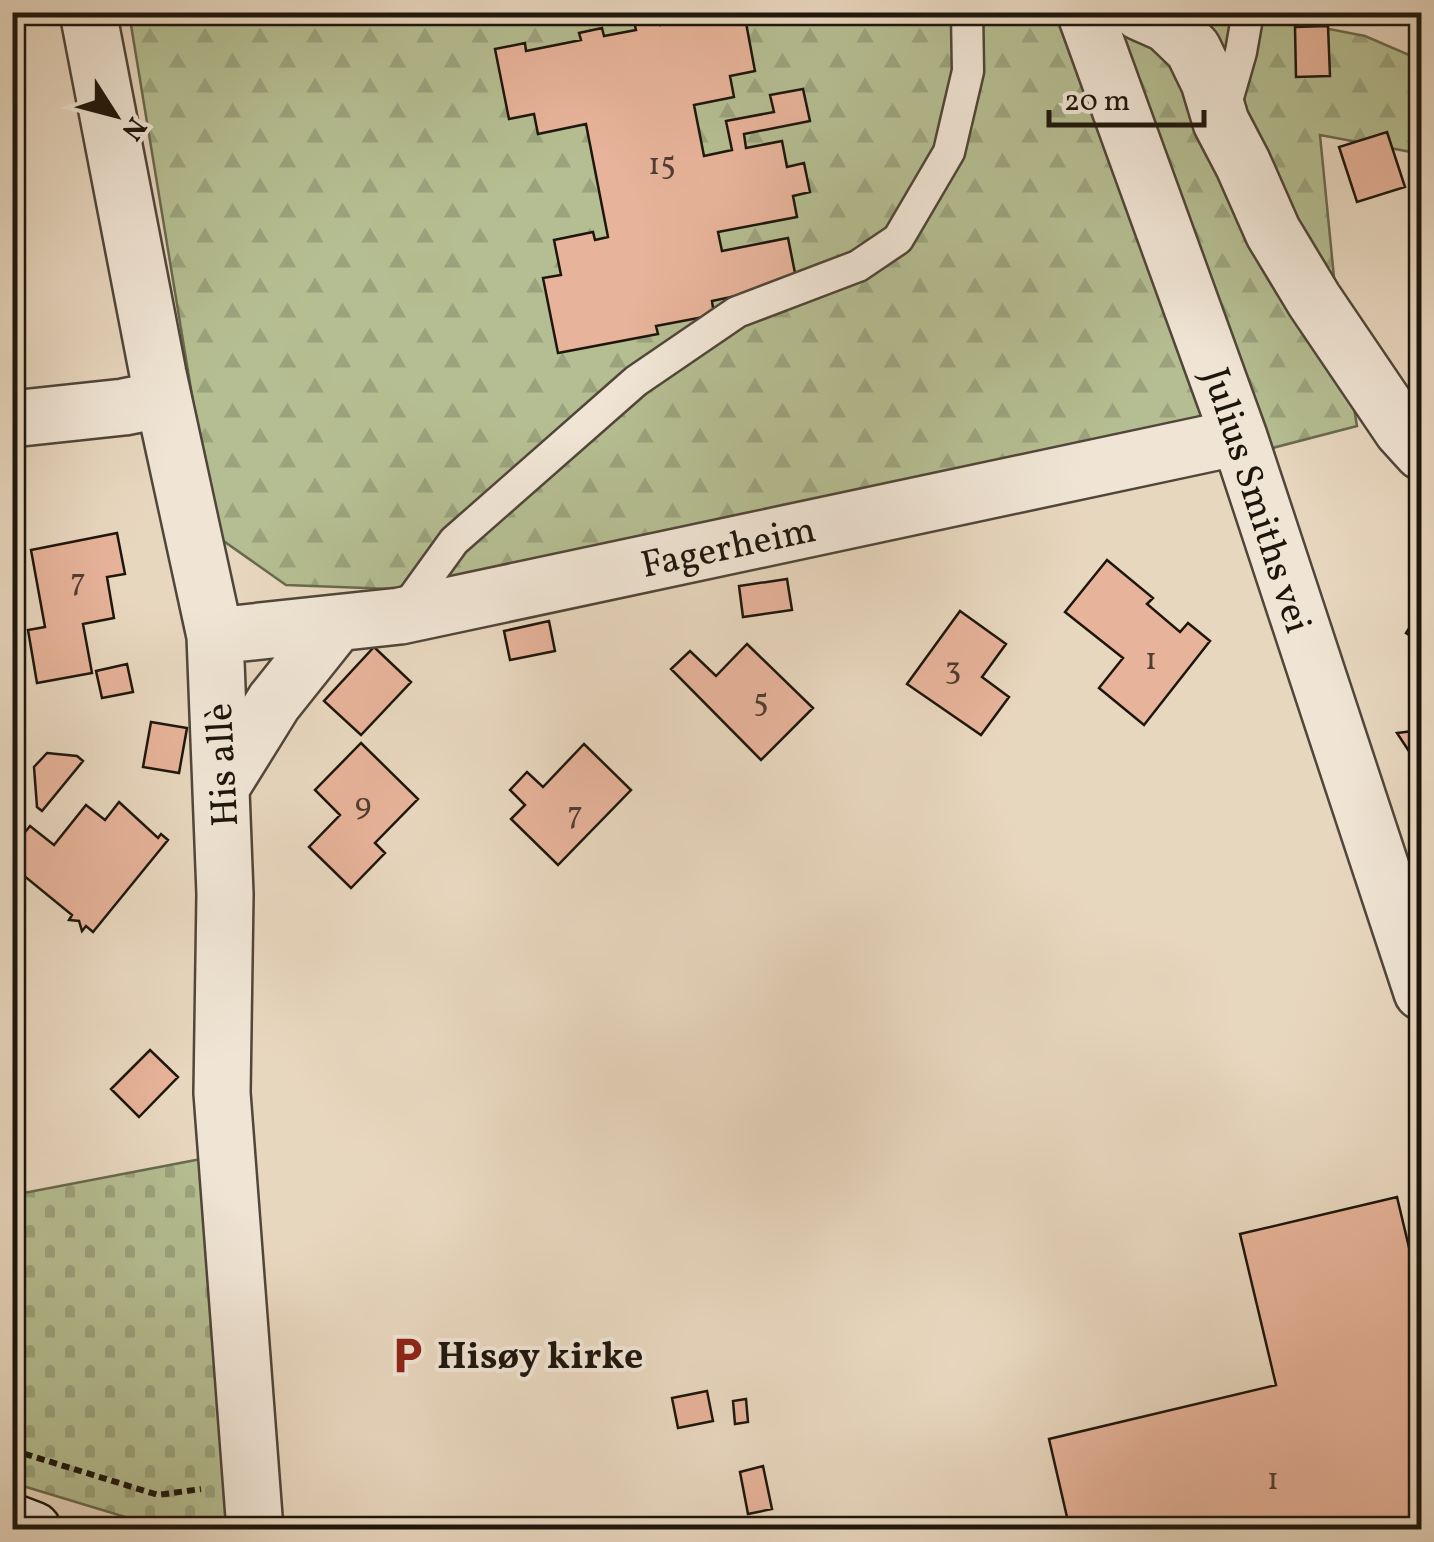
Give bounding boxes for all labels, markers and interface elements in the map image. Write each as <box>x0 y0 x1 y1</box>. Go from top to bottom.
north arrow <box>65 65 165 165</box>
scale bar <box>1049 65 1204 127</box>
text: 20 m <box>1064 81 1130 123</box>
text: N <box>111 109 155 148</box>
house number: 15 <box>648 144 676 188</box>
street label: Julius Smiths vei <box>1187 362 1323 640</box>
street label: Fagerheim <box>636 505 821 594</box>
house number: 7 <box>70 560 86 604</box>
house number: 1 <box>1145 639 1157 683</box>
house number: 3 <box>945 649 961 693</box>
house number: 5 <box>753 681 769 725</box>
street label: His allè <box>195 702 254 828</box>
house number: 9 <box>355 784 371 828</box>
house number: 7 <box>567 793 583 837</box>
place label: Hisøy kirke <box>437 1332 643 1385</box>
parking icon: Hisøy kirke <box>386 1334 428 1376</box>
house number: 1 <box>1267 1459 1279 1503</box>

